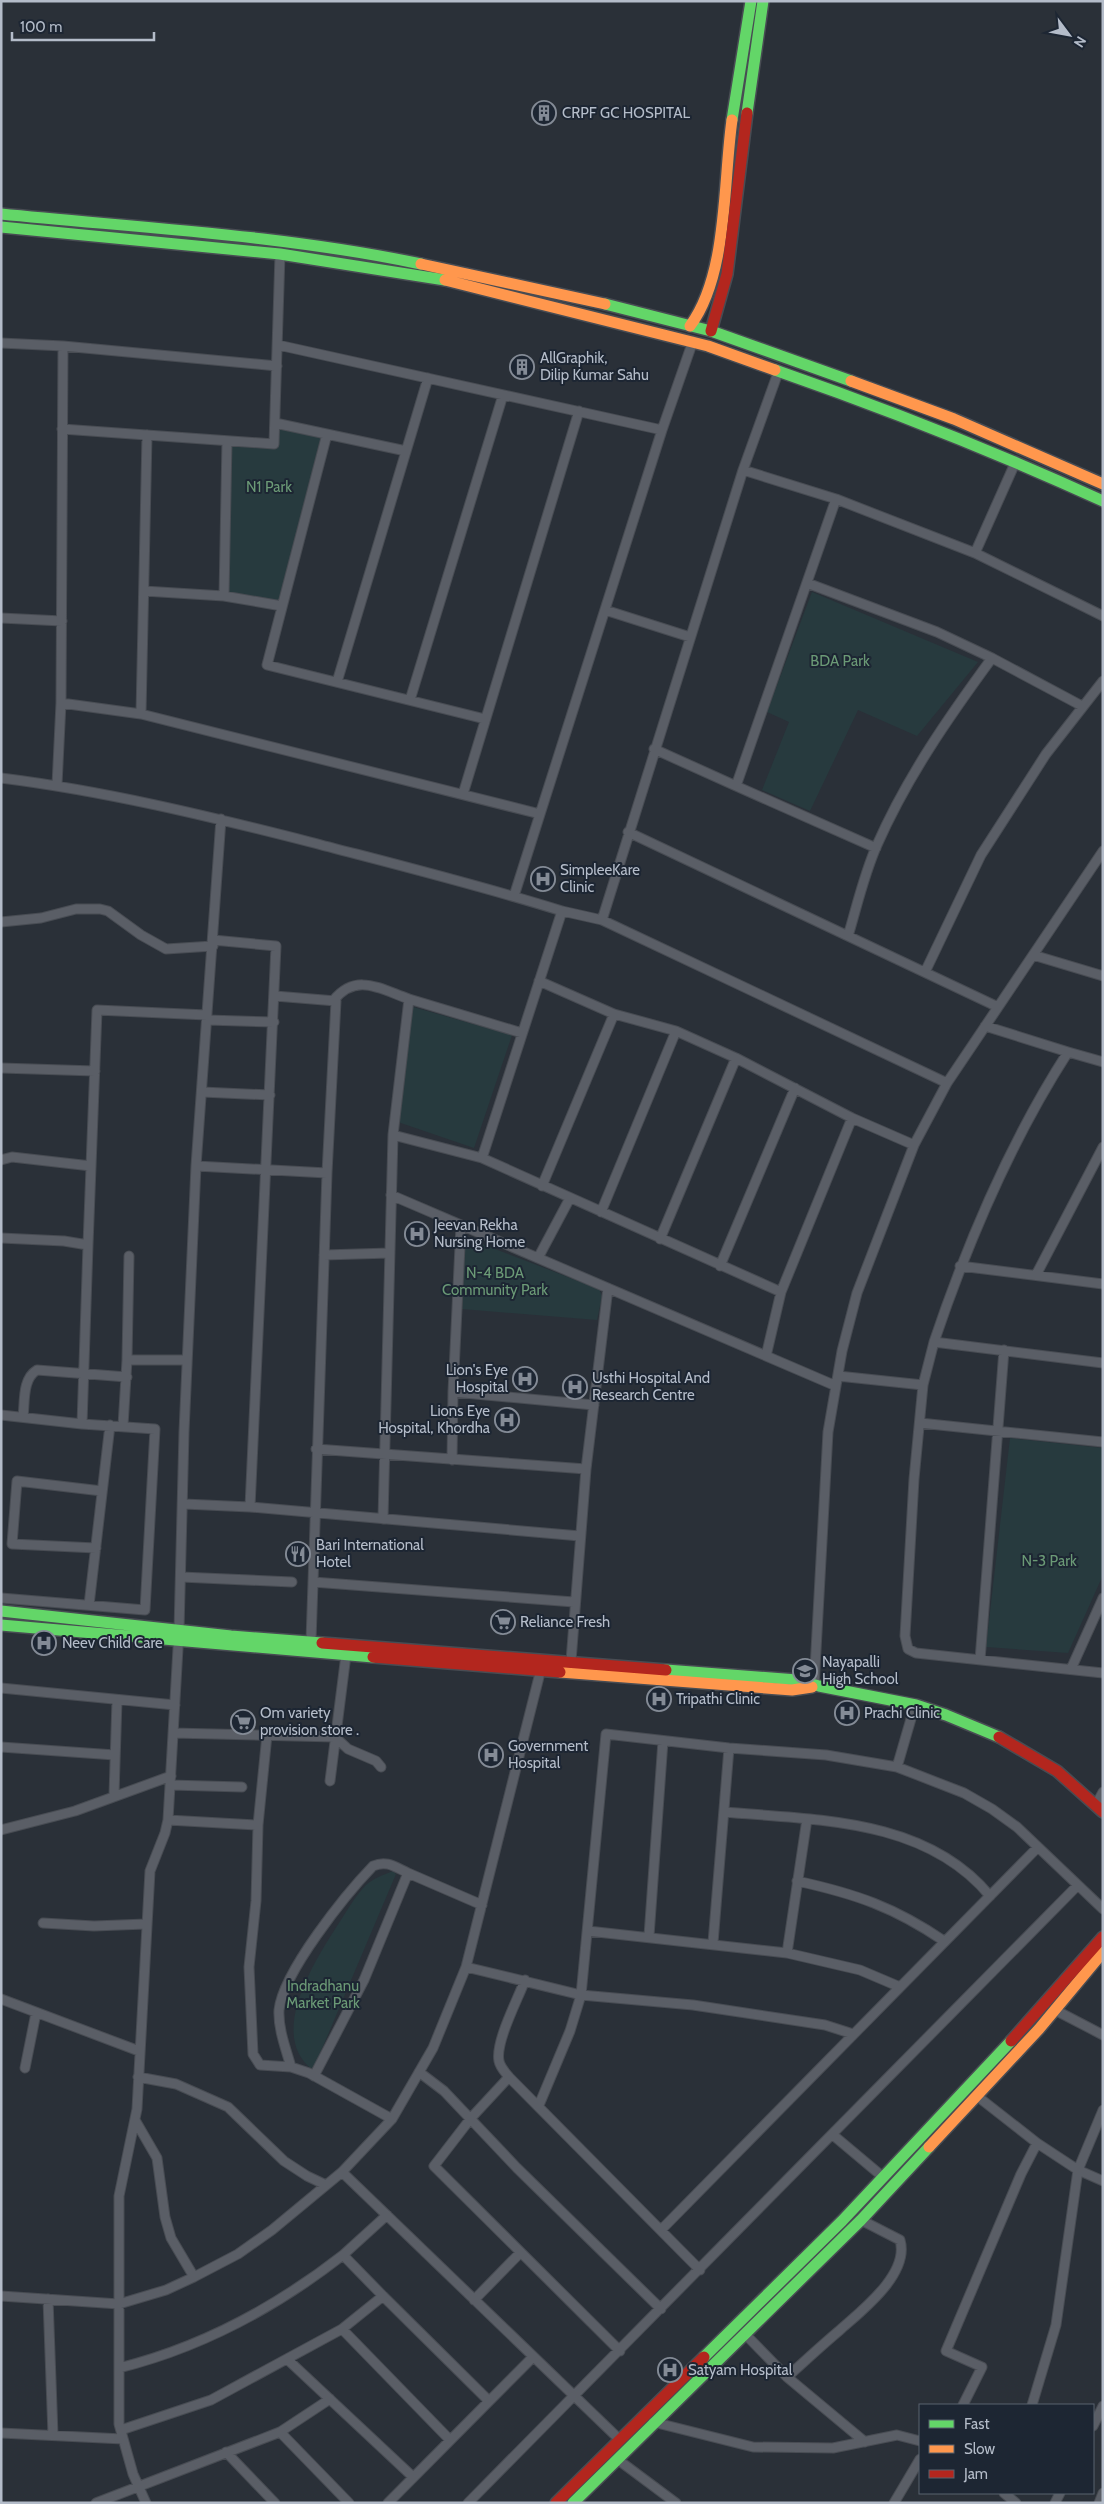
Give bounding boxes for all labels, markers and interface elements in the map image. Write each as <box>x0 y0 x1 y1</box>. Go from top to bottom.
scale bar <box>12 10 155 42</box>
north arrow <box>1044 10 1094 60</box>
text: 100 m <box>20 18 62 36</box>
text: N <box>1070 33 1090 51</box>
building icon: CRPF GC HOSPITAL <box>531 100 557 126</box>
place label: CRPF GC HOSPITAL <box>562 104 691 122</box>
place label: AllGraphik, Dilip Kumar Sahu <box>540 349 649 384</box>
building icon: AllGraphik, Dilip Kumar Sahu <box>509 354 535 380</box>
park label: N1 Park <box>246 478 292 496</box>
park label: BDA Park <box>810 652 870 670</box>
place label: SimpleeKare Clinic <box>560 861 640 896</box>
hospital icon: SimpleeKare Clinic <box>530 866 556 892</box>
place label: Jeevan Rekha Nursing Home <box>433 1216 525 1251</box>
hospital icon: Jeevan Rekha Nursing Home <box>404 1221 430 1247</box>
park label: N-4 BDA Community Park <box>442 1264 548 1299</box>
place label: Lion's Eye Hospital <box>446 1361 508 1396</box>
hospital icon: Lion's Eye Hospital <box>512 1366 538 1392</box>
place label: Usthi Hospital And Research Centre <box>592 1369 710 1404</box>
hospital icon: Usthi Hospital And Research Centre <box>562 1374 588 1400</box>
place label: Lions Eye Hospital, Khordha <box>378 1402 491 1437</box>
hospital icon: Lions Eye Hospital, Khordha <box>494 1407 520 1433</box>
place label: Bari International Hotel <box>316 1536 424 1571</box>
restaurant icon: Bari International Hotel <box>285 1541 311 1567</box>
park label: N-3 Park <box>1021 1552 1077 1570</box>
supermarket icon: Reliance Fresh <box>490 1609 516 1635</box>
place label: Reliance Fresh <box>520 1613 610 1631</box>
hospital icon: Neev Child Care <box>31 1630 57 1656</box>
place label: Neev Child Care <box>62 1634 163 1652</box>
place label: Nayapalli High School <box>822 1653 899 1688</box>
school or university icon: Nayapalli High School <box>792 1658 818 1684</box>
hospital icon: Tripathi Clinic <box>646 1686 672 1712</box>
place label: Tripathi Clinic <box>676 1690 760 1708</box>
hospital icon: Prachi Clinic <box>834 1700 860 1726</box>
place label: Om variety provision store . <box>260 1704 359 1739</box>
place label: Prachi Clinic <box>864 1704 940 1722</box>
supermarket icon: Om variety provision store . <box>230 1709 256 1735</box>
place label: Government Hospital <box>508 1737 588 1772</box>
hospital icon: Government Hospital <box>478 1742 504 1768</box>
park label: Indradhanu Market Park <box>286 1977 360 2012</box>
hospital icon: Satyam Hospital <box>657 2357 683 2383</box>
place label: Satyam Hospital <box>688 2361 793 2379</box>
legend <box>919 2404 1094 2494</box>
text: Fast <box>964 2415 989 2433</box>
text: Slow <box>964 2440 995 2458</box>
text: Jam <box>963 2465 988 2483</box>

